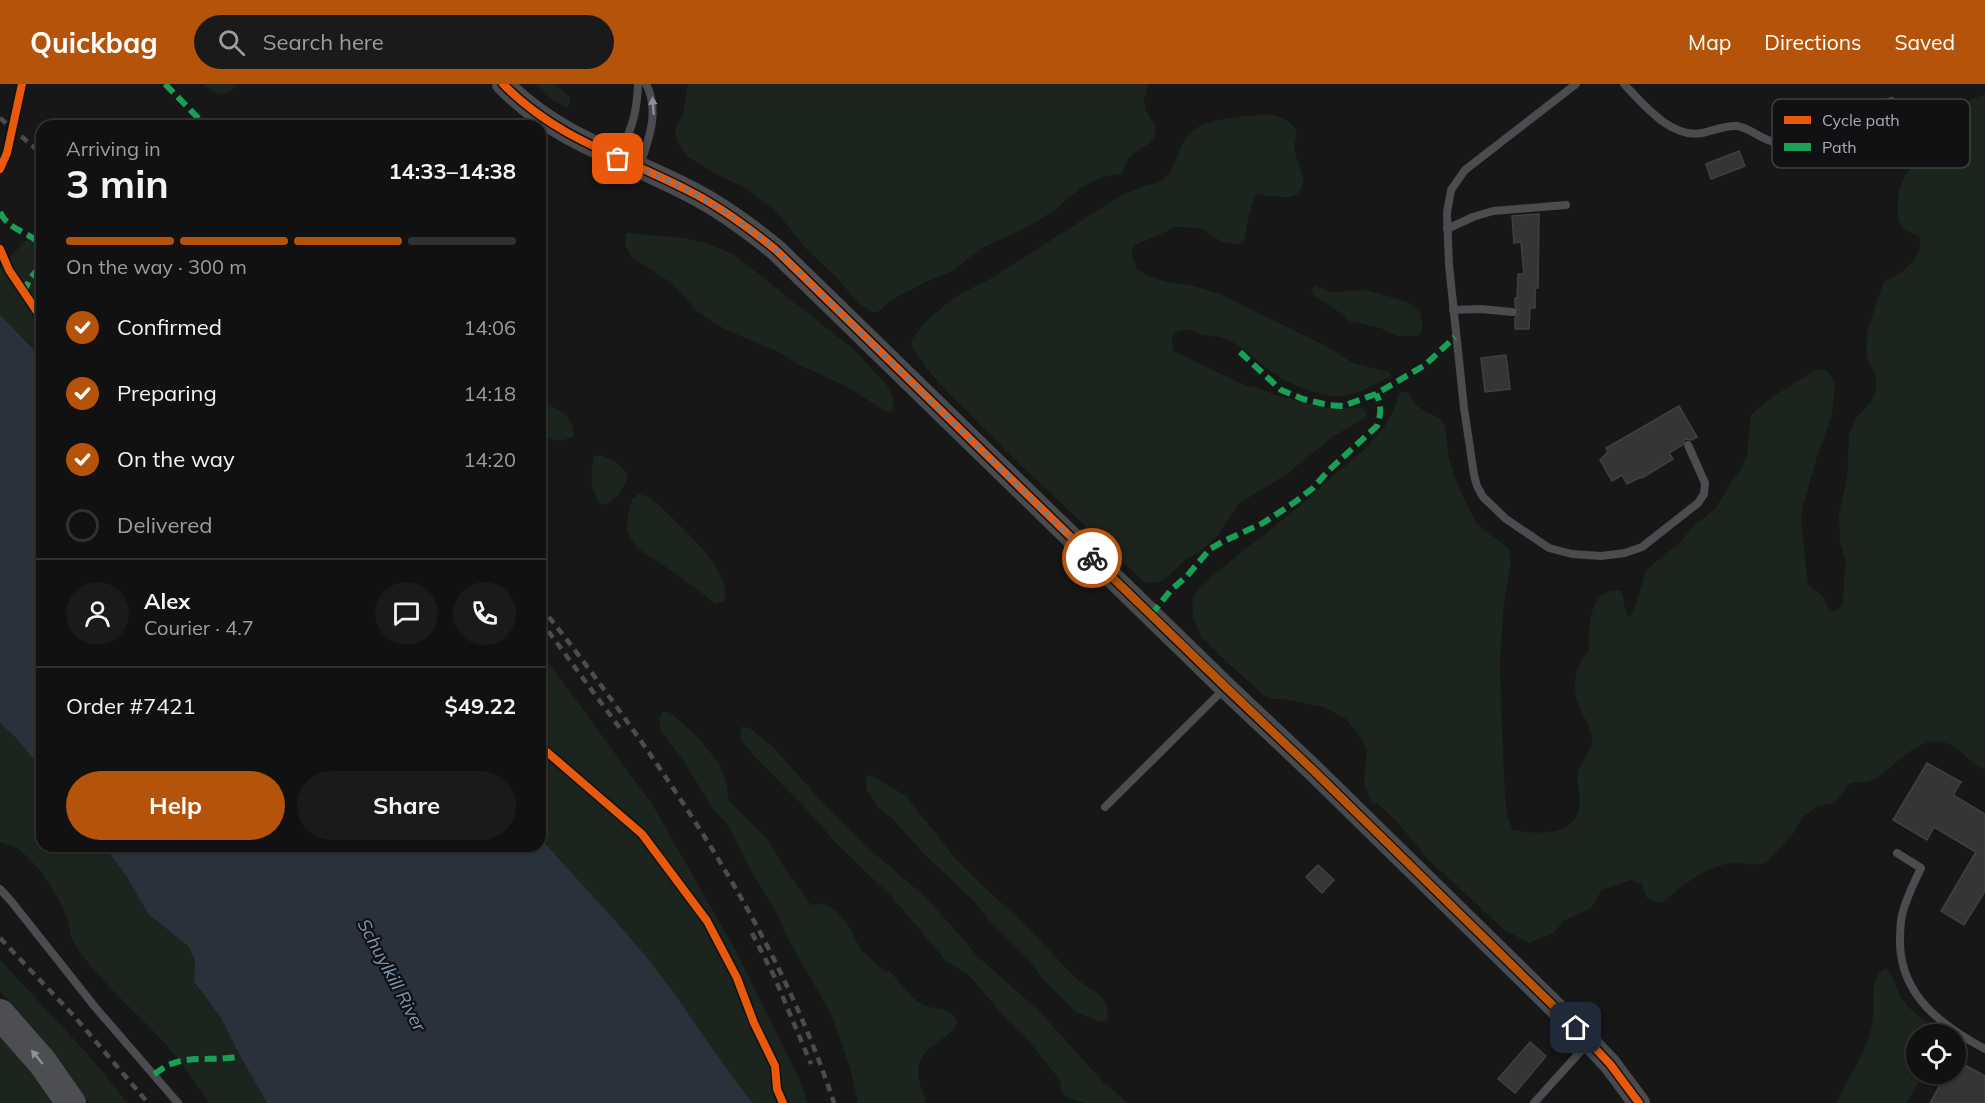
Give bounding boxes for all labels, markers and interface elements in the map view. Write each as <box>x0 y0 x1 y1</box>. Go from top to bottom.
search box <box>194 15 614 69</box>
text: Quickbag <box>30 25 158 60</box>
icon: search <box>215 26 248 59</box>
text: Search here <box>263 28 384 56</box>
text: Map <box>1688 29 1731 55</box>
text: Directions <box>1764 29 1861 55</box>
text: Saved <box>1894 29 1955 55</box>
one-way arrow <box>648 96 658 115</box>
legend <box>1772 99 1970 168</box>
text: Cycle path <box>1822 110 1900 130</box>
pin <box>592 133 643 184</box>
text: Arriving in <box>66 136 161 161</box>
text: Path <box>1822 137 1857 157</box>
icon: bag <box>601 142 634 175</box>
text: 14:33–14:38 <box>388 157 516 185</box>
text: 3 min <box>66 159 169 208</box>
text: On the way · 300 m <box>66 254 247 279</box>
icon: check <box>66 311 99 344</box>
text: Confirmed <box>117 313 222 341</box>
text: 14:06 <box>463 315 516 340</box>
icon: check <box>66 377 99 410</box>
text: Preparing <box>117 379 217 407</box>
text: 14:18 <box>463 381 516 406</box>
icon: check <box>66 443 99 476</box>
text: On the way <box>117 445 235 473</box>
text: 14:20 <box>463 447 516 472</box>
text: Delivered <box>117 511 212 539</box>
courier <box>1062 528 1122 588</box>
icon: bike <box>1076 542 1109 575</box>
button: person <box>66 582 129 645</box>
button: chat <box>375 582 438 645</box>
button: phone <box>453 582 516 645</box>
text: Alex <box>144 587 190 615</box>
text: Courier · 4.7 <box>144 615 254 640</box>
text: Order #7421 <box>66 692 196 720</box>
text: $49.22 <box>445 692 516 720</box>
button: Help <box>66 771 285 840</box>
button: Share <box>297 771 516 840</box>
water label: Schuylkill River <box>353 915 432 1037</box>
pin <box>1550 1002 1601 1053</box>
icon: home <box>1559 1011 1592 1044</box>
map controls <box>1906 1024 1966 1084</box>
button: locate <box>1906 1024 1966 1084</box>
one-way arrow <box>31 1050 44 1065</box>

